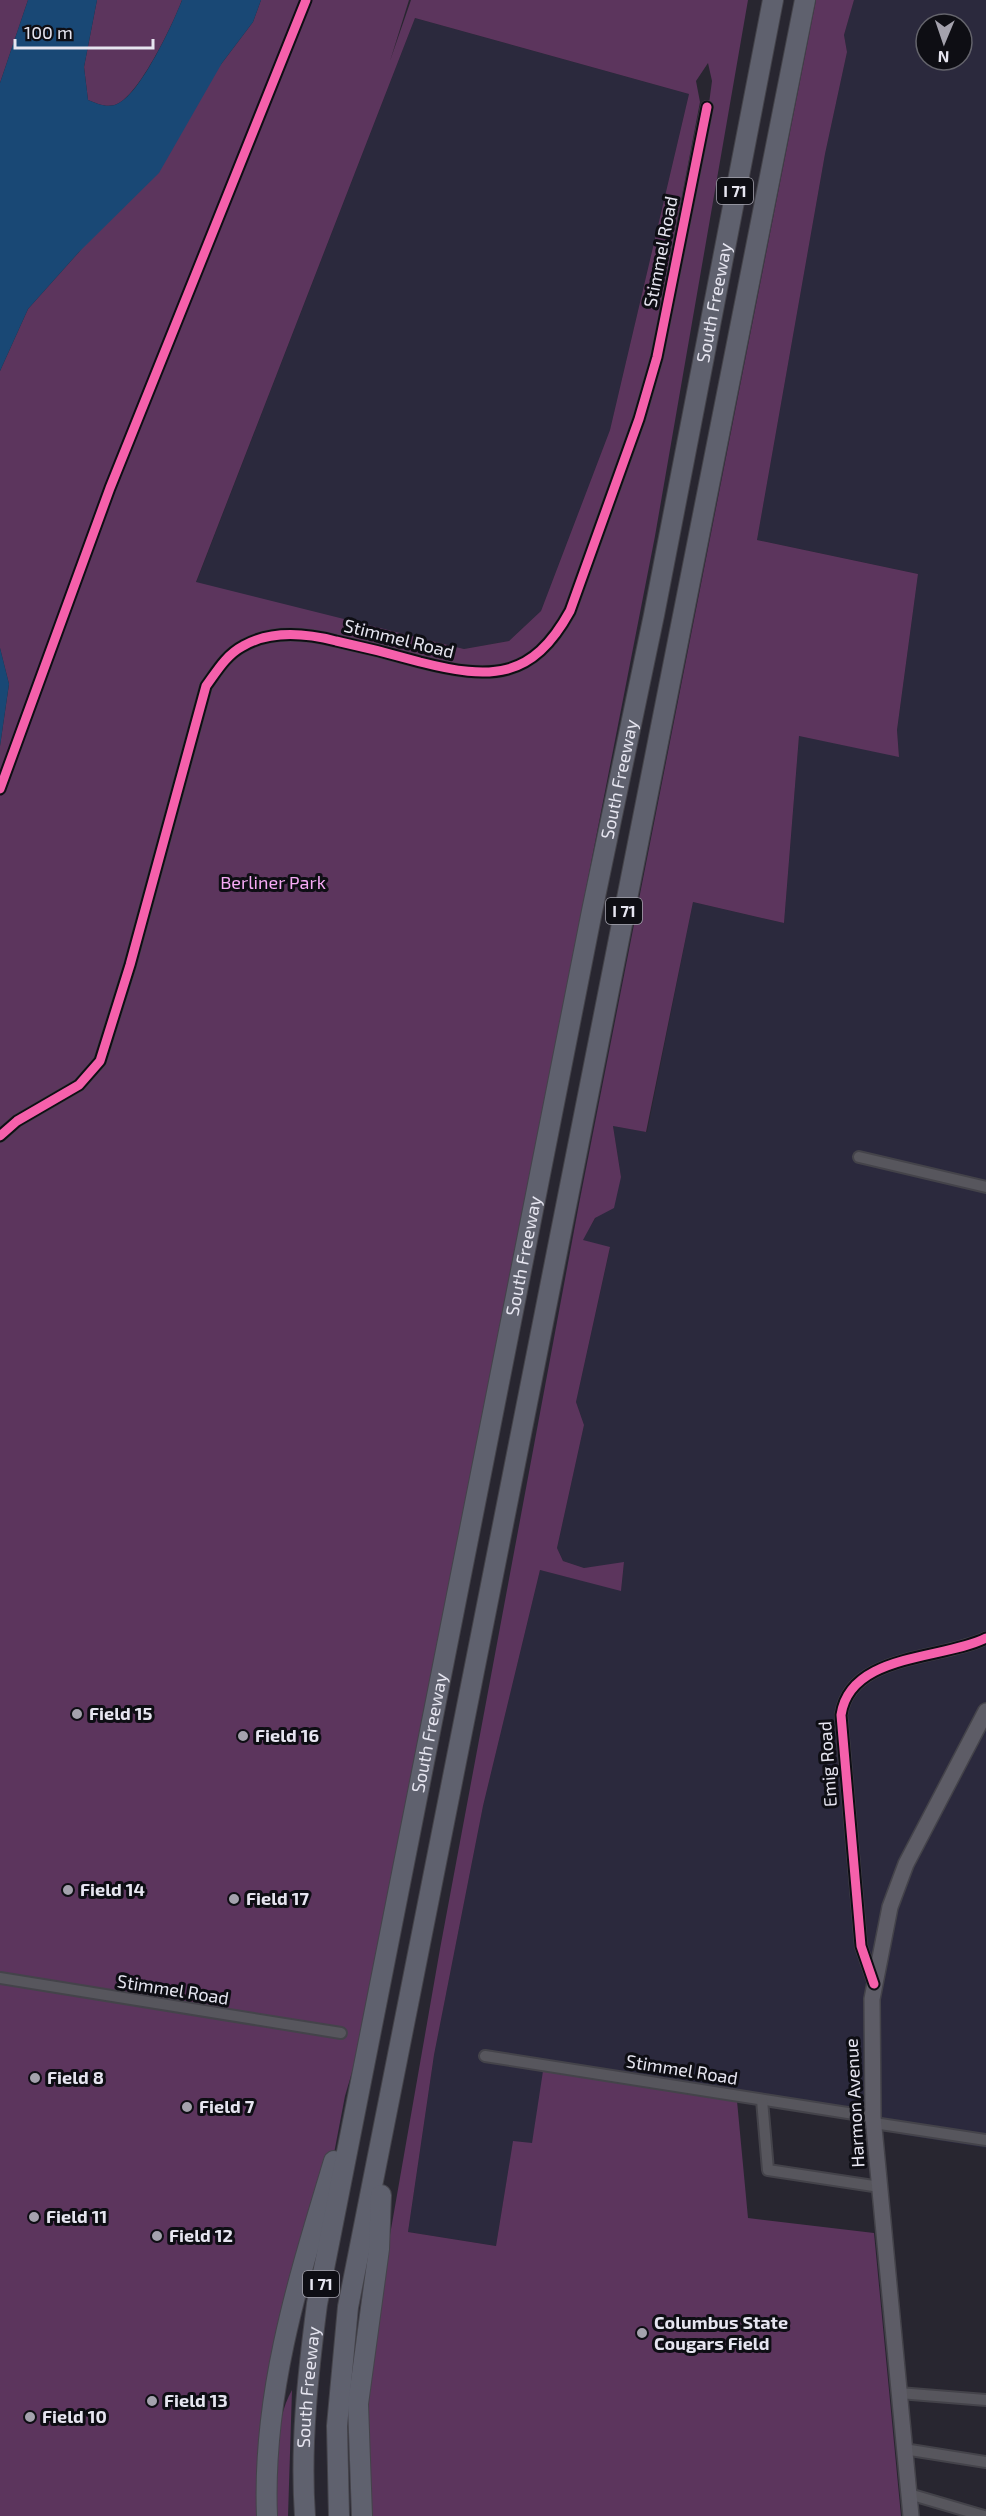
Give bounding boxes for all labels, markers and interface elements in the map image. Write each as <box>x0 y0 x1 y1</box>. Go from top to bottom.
scale bar <box>15 12 153 50</box>
north arrow <box>914 12 974 72</box>
text: 100 m <box>24 21 73 43</box>
text: N <box>937 48 950 67</box>
road number: I 71 <box>717 178 753 204</box>
street label: Stimmel Road <box>638 194 682 309</box>
street label: South Freeway <box>691 240 736 365</box>
street label: Stimmel Road <box>342 614 457 662</box>
street label: South Freeway <box>595 717 642 841</box>
park label: Berliner Park <box>220 871 326 893</box>
road number: I 71 <box>606 898 642 924</box>
street label: South Freeway <box>500 1193 546 1318</box>
street label: South Freeway <box>406 1670 451 1794</box>
place label: Field 15 <box>89 1702 152 1724</box>
marker: Field 15 <box>70 1707 84 1721</box>
street label: Emig Road <box>813 1720 841 1808</box>
place label: Field 16 <box>255 1724 319 1746</box>
marker: Field 16 <box>236 1729 250 1743</box>
place label: Field 14 <box>80 1878 145 1900</box>
marker: Field 14 <box>61 1883 75 1897</box>
place label: Field 17 <box>246 1887 309 1909</box>
marker: Field 17 <box>227 1892 241 1906</box>
street label: Stimmel Road <box>116 1969 231 2009</box>
street label: Harmon Avenue <box>840 2038 868 2168</box>
street label: Stimmel Road <box>625 2049 740 2089</box>
place label: Field 8 <box>47 2066 104 2088</box>
marker: Field 8 <box>28 2071 42 2085</box>
place label: Field 7 <box>199 2095 255 2117</box>
marker: Field 7 <box>180 2100 194 2114</box>
place label: Field 11 <box>46 2205 107 2227</box>
marker: Field 11 <box>27 2210 41 2224</box>
place label: Field 12 <box>169 2224 233 2246</box>
marker: Field 12 <box>150 2229 164 2243</box>
road number: I 71 <box>303 2271 339 2297</box>
place label: Columbus State Cougars Field <box>654 2311 788 2354</box>
street label: South Freeway <box>292 2325 324 2448</box>
marker: Columbus State Cougars Field <box>635 2326 649 2340</box>
place label: Field 13 <box>164 2389 228 2411</box>
marker: Field 13 <box>145 2394 159 2408</box>
place label: Field 10 <box>42 2405 107 2427</box>
marker: Field 10 <box>23 2410 37 2424</box>

